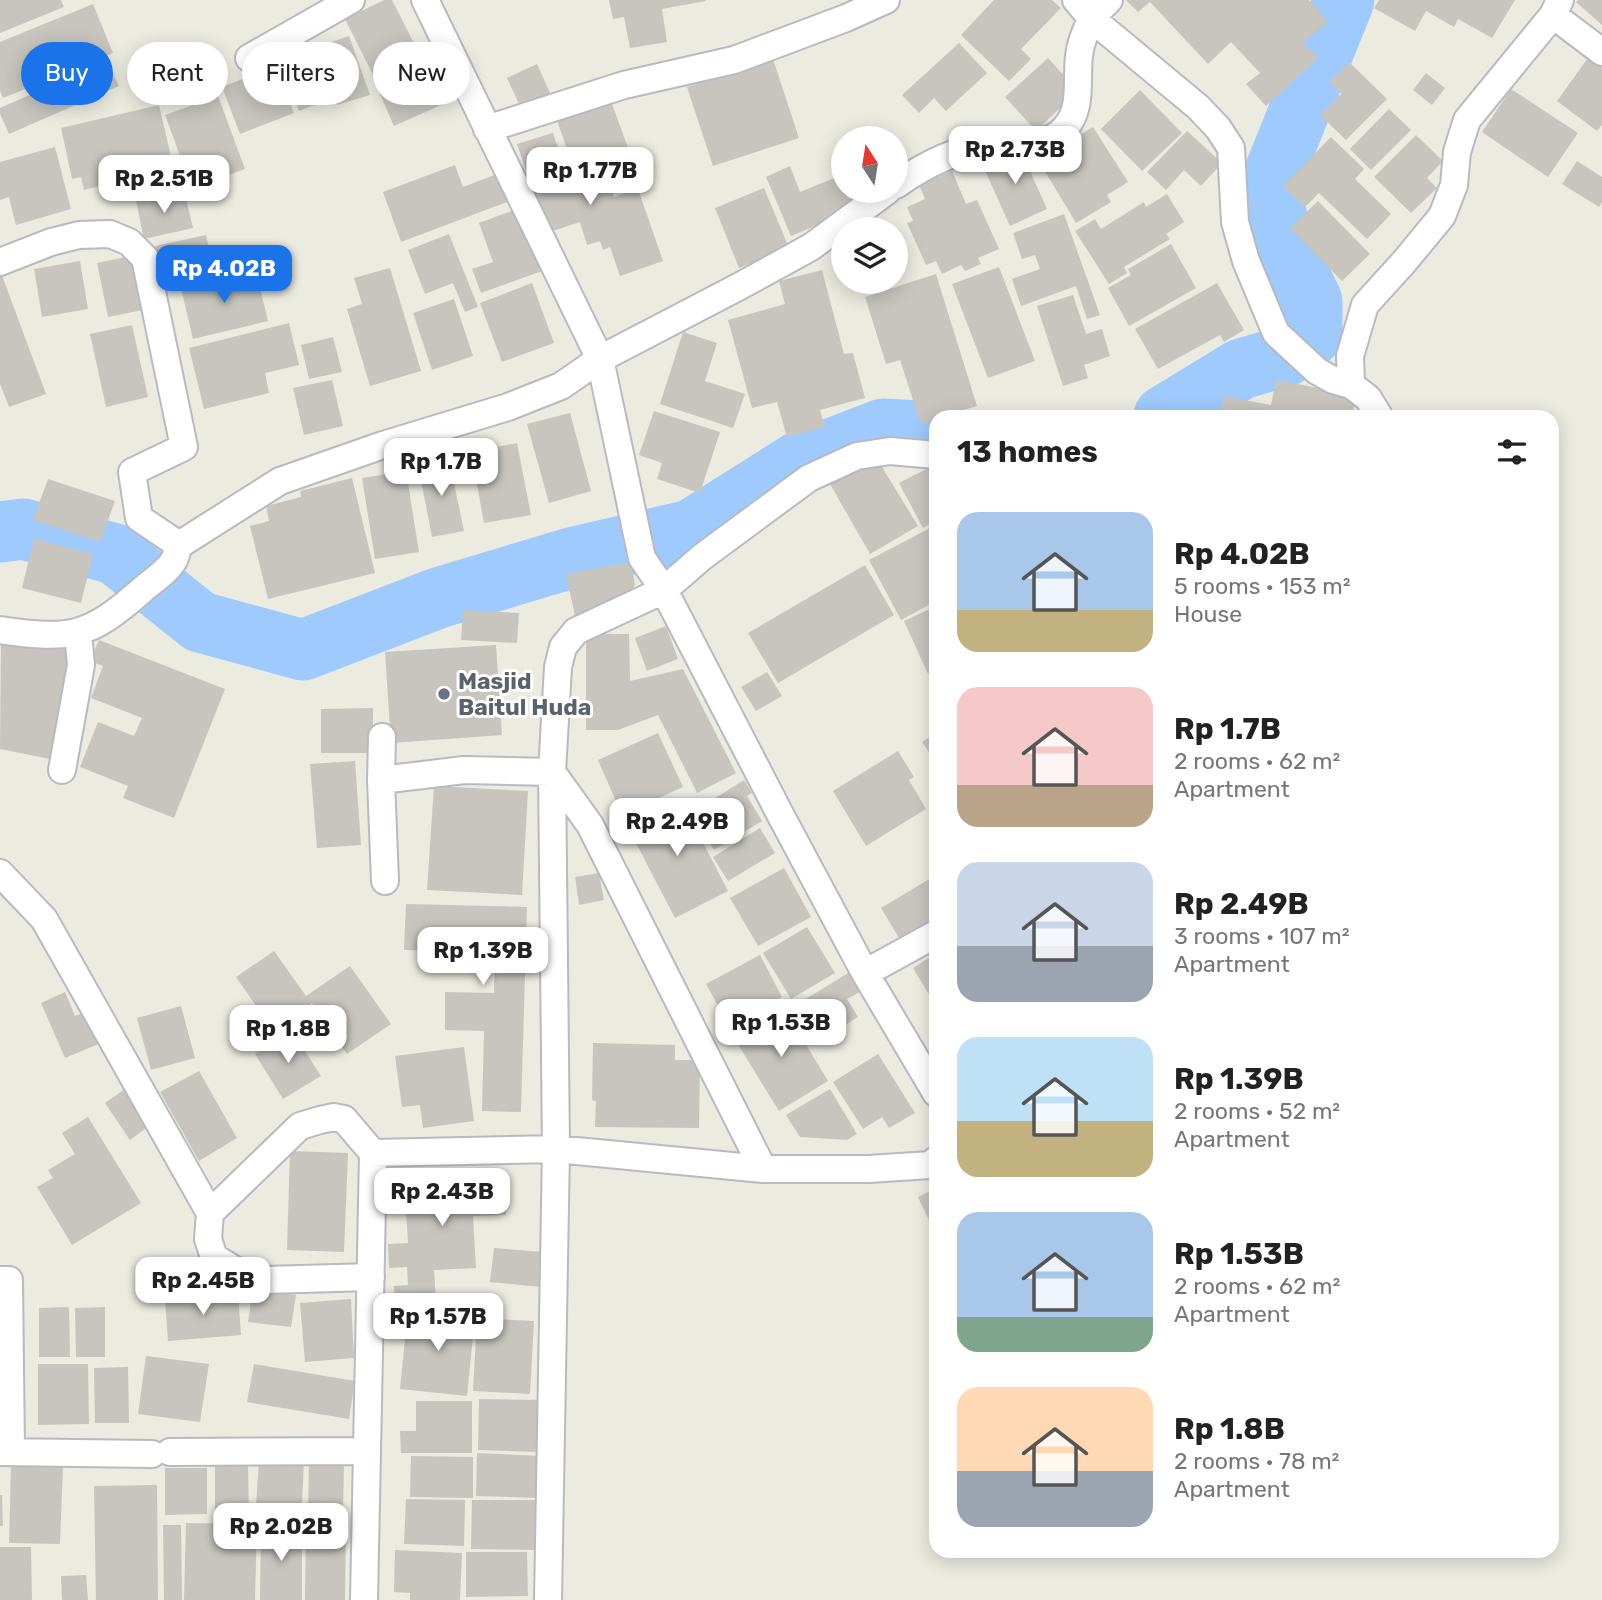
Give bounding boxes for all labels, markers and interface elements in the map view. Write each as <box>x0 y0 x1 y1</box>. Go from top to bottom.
chip: Buy <box>21 42 113 105</box>
chip: Rent <box>127 42 228 105</box>
chip: Filters <box>242 42 359 105</box>
chip: New <box>373 42 470 105</box>
north arrow <box>831 126 908 203</box>
map controls <box>831 126 908 294</box>
pin: Rp 2.73B <box>943 127 1087 186</box>
text: Rp 2.73B <box>965 135 1065 163</box>
pin: Rp 1.77B <box>518 148 662 207</box>
pin: Rp 2.51B <box>92 156 236 215</box>
text: Rp 1.77B <box>542 156 638 184</box>
text: Rp 2.51B <box>114 164 214 192</box>
button: layers <box>831 217 908 294</box>
pin: Rp 4.02B <box>152 246 296 305</box>
text: Rp 4.02B <box>172 254 276 282</box>
icon: filters <box>1493 433 1531 471</box>
text: 13 homes <box>957 434 1098 470</box>
pin: Rp 1.7B <box>376 438 506 498</box>
text: Rp 1.7B <box>400 447 482 475</box>
text: Rp 4.02B <box>1174 536 1310 572</box>
icon: home <box>1013 540 1097 624</box>
text: 5 rooms · 153 m² <box>1174 572 1351 600</box>
text: House <box>1174 600 1242 628</box>
place label: Masjid Baitul Huda <box>458 667 591 721</box>
marker: Masjid Baitul Huda <box>436 686 452 702</box>
text: Rp 1.7B <box>1174 711 1281 747</box>
icon: home <box>1013 715 1097 799</box>
text: 2 rooms · 62 m² <box>1174 747 1340 775</box>
text: Apartment <box>1174 775 1290 803</box>
pin: Rp 2.49B <box>605 798 749 858</box>
text: Rp 2.49B <box>625 807 729 835</box>
text: Rp 2.49B <box>1174 886 1309 922</box>
icon: home <box>1013 890 1097 974</box>
text: 3 rooms · 107 m² <box>1174 922 1350 950</box>
pin: Rp 1.39B <box>411 928 555 987</box>
text: Rp 1.39B <box>433 936 533 964</box>
text: Apartment <box>1174 950 1290 978</box>
pin: Rp 1.53B <box>709 1000 853 1059</box>
pin: Rp 1.8B <box>223 1006 353 1065</box>
text: Rp 1.53B <box>731 1008 831 1036</box>
text: Rp 1.8B <box>246 1014 330 1042</box>
text: Rp 1.39B <box>1174 1061 1304 1097</box>
icon: home <box>1013 1065 1097 1149</box>
text: 2 rooms · 52 m² <box>1174 1097 1340 1125</box>
text: Apartment <box>1174 1125 1290 1153</box>
pin: Rp 2.43B <box>370 1168 514 1228</box>
text: Rp 2.43B <box>390 1177 494 1205</box>
text: Rp 1.53B <box>1174 1236 1304 1272</box>
icon: home <box>1013 1240 1097 1324</box>
pin: Rp 2.45B <box>131 1258 275 1317</box>
text: Rp 2.45B <box>151 1266 255 1294</box>
text: 2 rooms · 62 m² <box>1174 1272 1340 1300</box>
pin: Rp 1.57B <box>366 1294 510 1353</box>
text: Apartment <box>1174 1300 1290 1328</box>
text: Rp 1.57B <box>389 1302 487 1330</box>
text: Rp 1.8B <box>1174 1411 1285 1447</box>
icon: home <box>1013 1415 1097 1499</box>
text: 2 rooms · 78 m² <box>1174 1447 1339 1475</box>
text: Apartment <box>1174 1475 1290 1503</box>
pin: Rp 2.02B <box>209 1504 353 1563</box>
text: Rp 2.02B <box>229 1512 333 1540</box>

